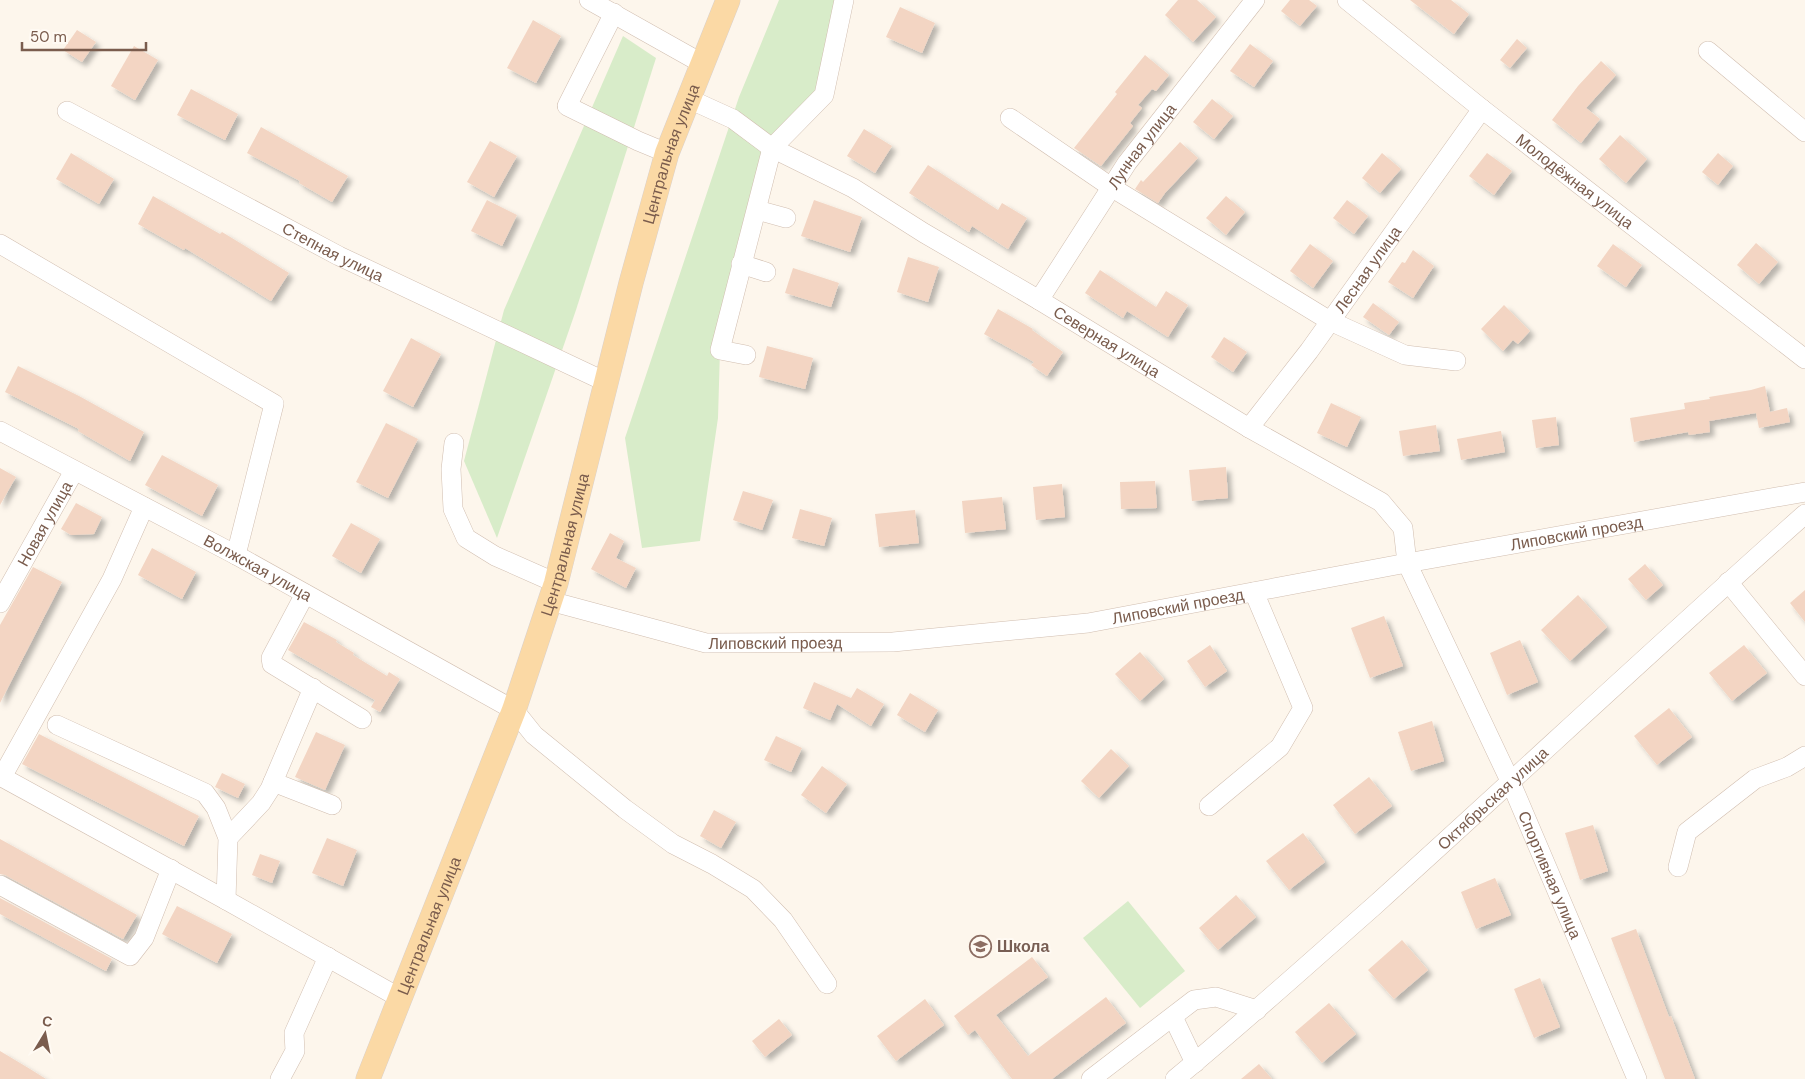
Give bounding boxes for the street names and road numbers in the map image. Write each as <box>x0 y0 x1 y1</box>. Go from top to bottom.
street label: Центральная улица <box>638 81 705 227</box>
street label: Лунная улица <box>1103 99 1181 193</box>
street label: Молодёжная улица <box>1511 129 1638 234</box>
street label: Степная улица <box>278 218 387 287</box>
street label: Лесная улица <box>1330 222 1406 317</box>
street label: Северная улица <box>1049 301 1164 382</box>
street label: Центральная улица <box>536 471 594 619</box>
street label: Новая улица <box>13 477 77 570</box>
street label: Липовский проезд <box>1509 511 1645 555</box>
street label: Волжская улица <box>200 530 316 606</box>
street label: Липовский проезд <box>1110 584 1246 629</box>
street label: Липовский проезд <box>708 632 843 654</box>
street label: Октябрьская улица <box>1433 742 1553 855</box>
street label: Спортивная улица <box>1513 808 1586 942</box>
street label: Центральная улица <box>392 853 466 998</box>

